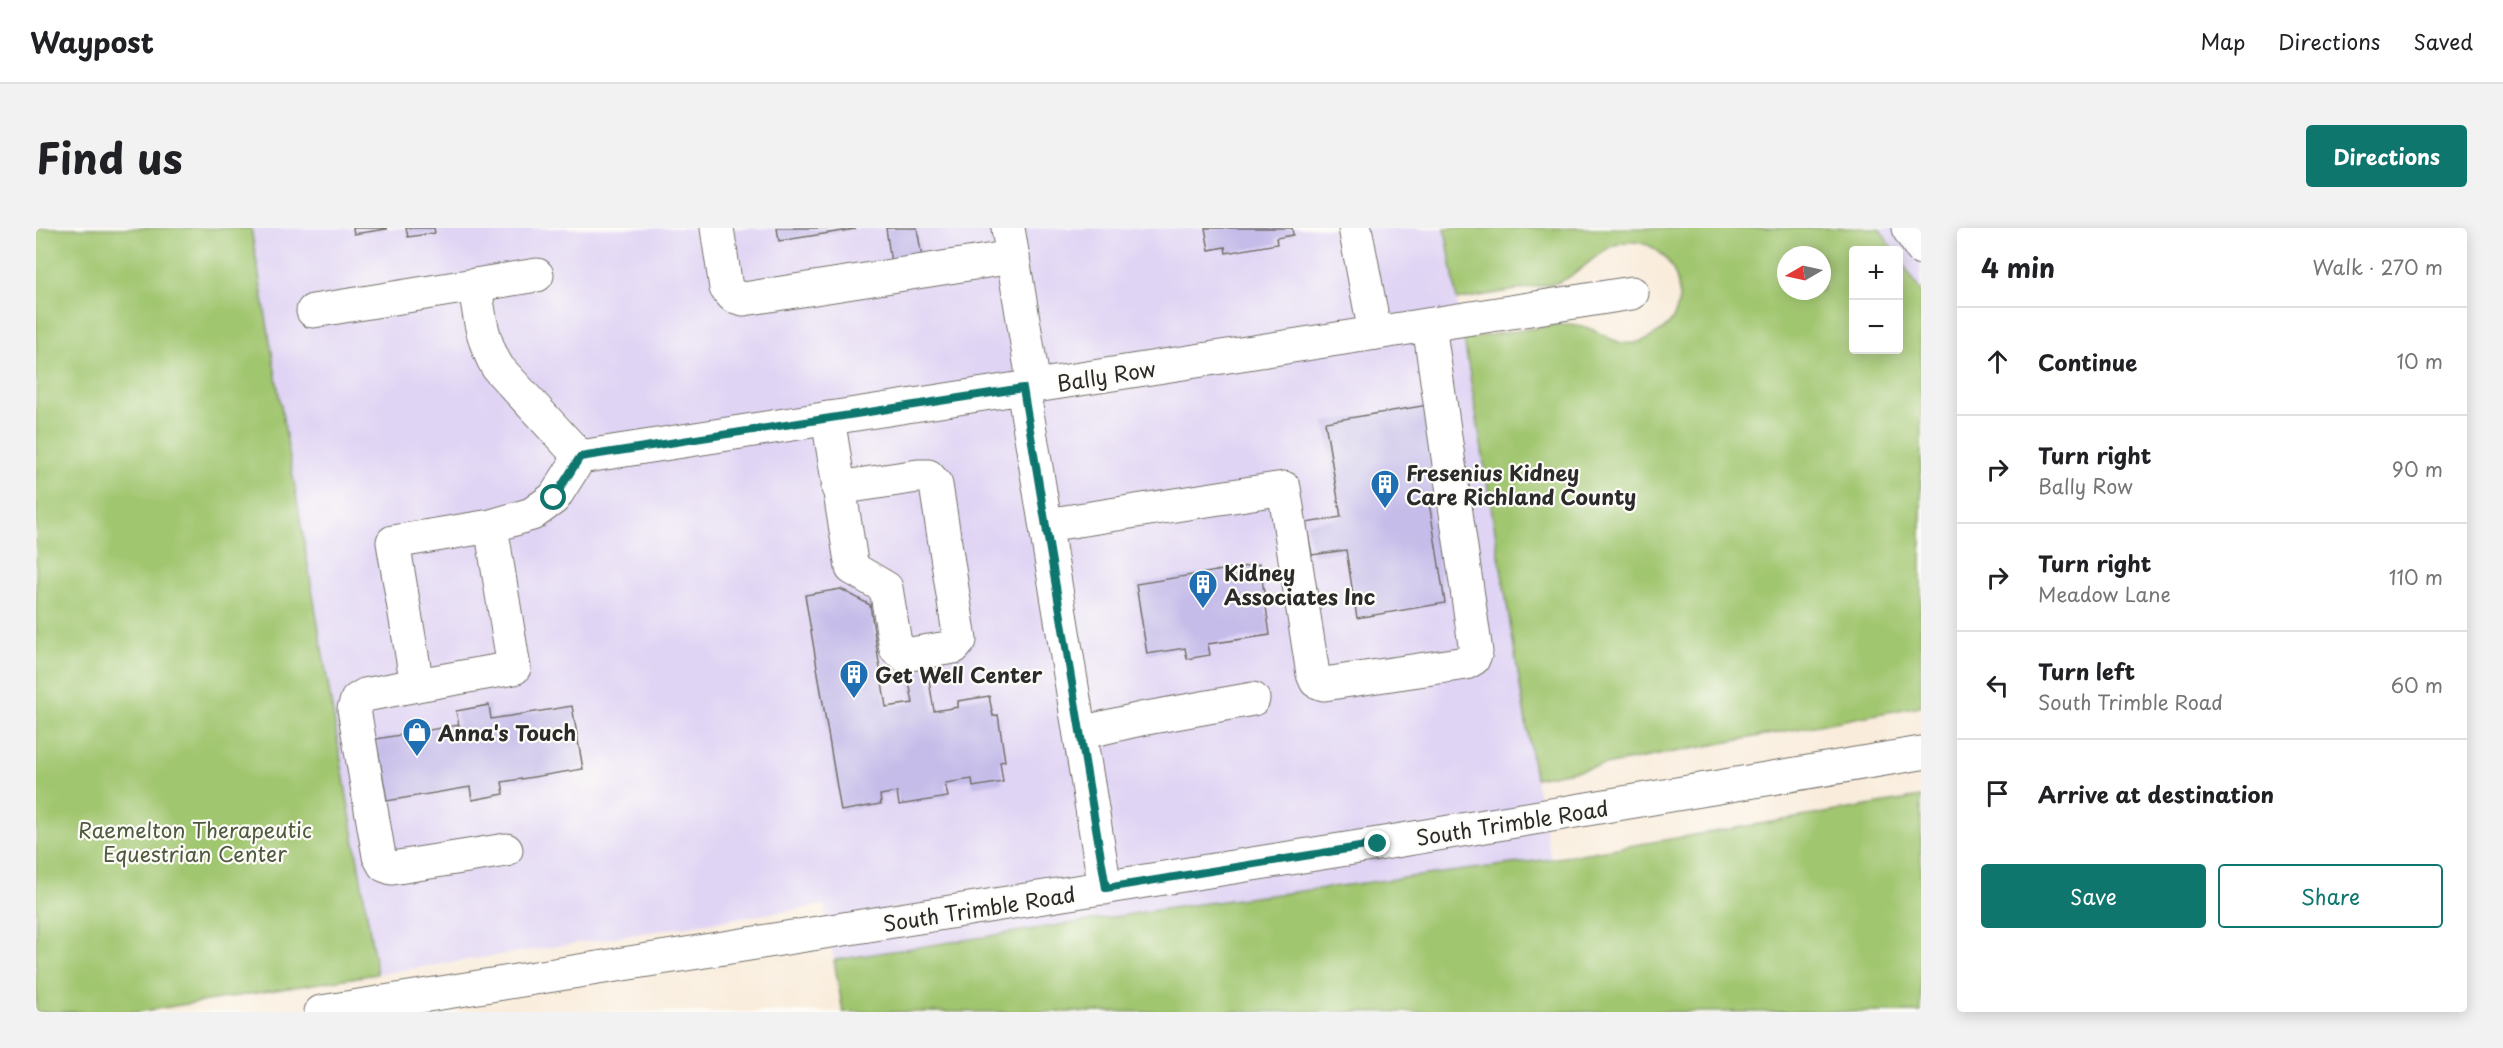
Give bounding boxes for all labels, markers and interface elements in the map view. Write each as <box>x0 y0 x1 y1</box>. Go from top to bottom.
text: Waypost <box>30 20 154 63</box>
text: Map <box>2200 25 2245 57</box>
text: Directions <box>2278 25 2380 57</box>
text: Saved <box>2413 25 2473 57</box>
text: Find us <box>36 125 183 188</box>
button: Directions <box>2306 125 2467 187</box>
north arrow <box>1777 246 1831 300</box>
map controls <box>1849 246 1903 354</box>
button: + <box>1849 246 1903 300</box>
text: 4 min <box>1981 248 2055 287</box>
text: Walk · 270 m <box>2312 252 2443 282</box>
button: − <box>1849 300 1903 354</box>
icon: ahead <box>1981 345 2014 378</box>
text: Continue <box>2038 345 2137 378</box>
text: 10 m <box>2396 346 2443 376</box>
street label: Bally Row <box>1054 351 1158 399</box>
text: Turn right <box>2038 438 2151 471</box>
icon: right <box>1981 453 2014 486</box>
text: 90 m <box>2392 454 2443 484</box>
place label: Fresenius Kidney Care Richland County <box>1406 456 1636 512</box>
building icon: Fresenius Kidney Care Richland County <box>1369 468 1401 510</box>
text: Bally Row <box>2038 471 2133 501</box>
route start <box>540 484 566 510</box>
text: Turn right <box>2038 546 2151 579</box>
place label: Kidney Associates Inc <box>1224 556 1375 612</box>
icon: right <box>1981 561 2014 594</box>
text: 110 m <box>2389 562 2443 592</box>
building icon: Kidney Associates Inc <box>1187 568 1219 610</box>
text: Meadow Lane <box>2038 579 2171 609</box>
text: Turn left <box>2038 654 2135 687</box>
building icon: Get Well Center <box>838 658 870 700</box>
place label: Get Well Center <box>875 658 1042 690</box>
icon: left <box>1981 669 2014 702</box>
text: 60 m <box>2391 670 2443 700</box>
text: South Trimble Road <box>2038 687 2223 717</box>
shop icon: Anna's Touch <box>401 716 433 758</box>
place label: Anna's Touch <box>437 716 576 748</box>
icon: arrive <box>1981 777 2014 810</box>
text: Arrive at destination <box>2038 777 2274 810</box>
street label: South Trimble Road <box>1414 791 1610 853</box>
park label: Raemelton Therapeutic Equestrian Center <box>78 813 312 869</box>
route end <box>1364 830 1390 856</box>
button: Save <box>1981 864 2206 928</box>
button: Share <box>2218 864 2443 928</box>
street label: South Trimble Road <box>881 877 1077 939</box>

